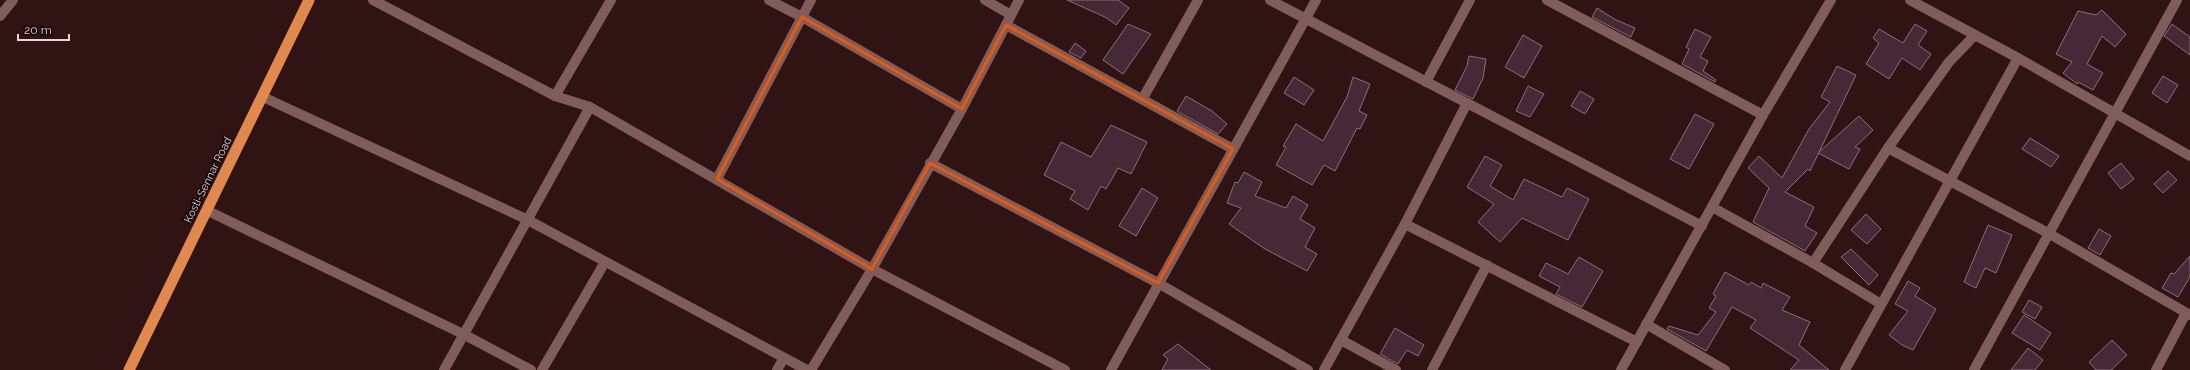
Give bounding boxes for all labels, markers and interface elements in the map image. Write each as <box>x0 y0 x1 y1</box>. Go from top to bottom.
scale bar <box>18 16 69 42</box>
text: 20 m <box>24 23 52 37</box>
street label: Kosti-Sennar Road <box>182 135 235 225</box>

